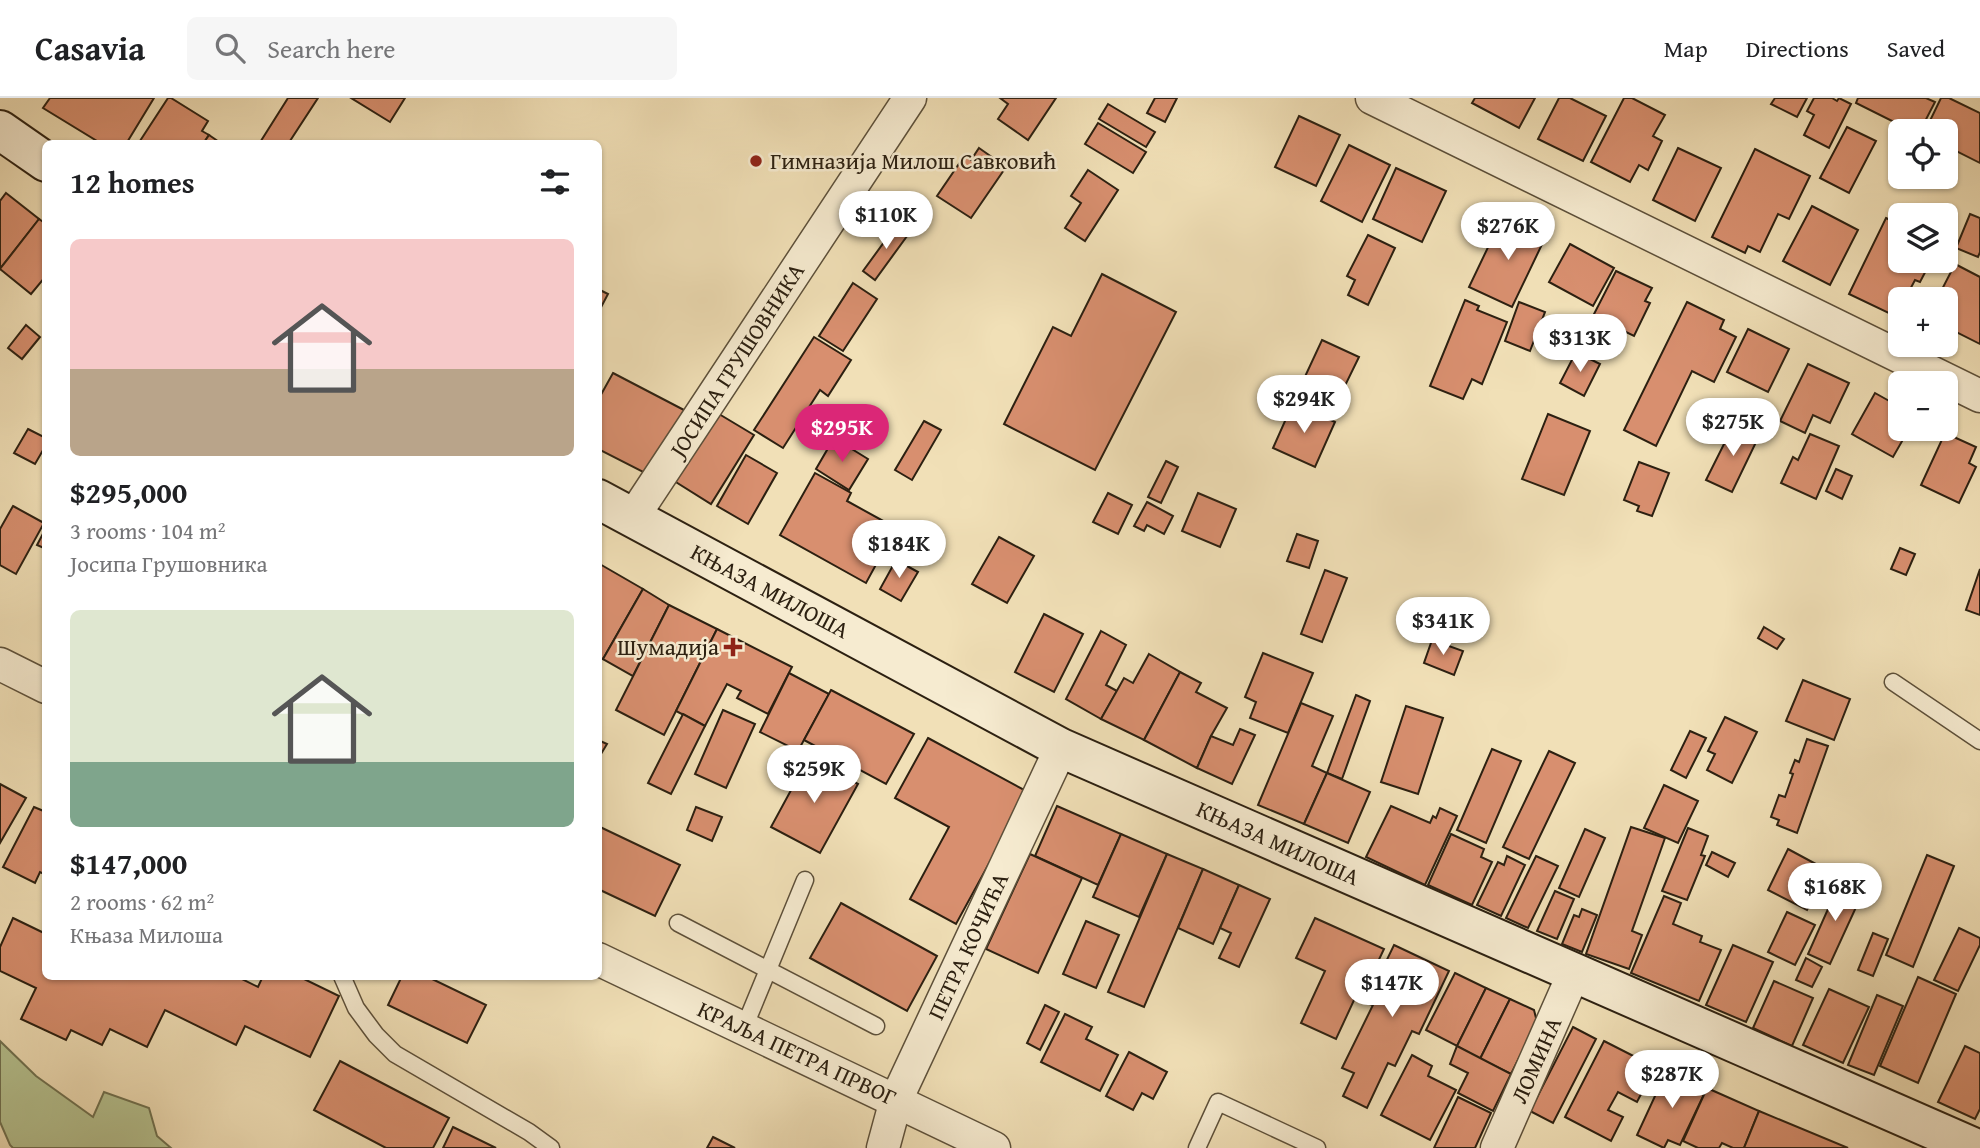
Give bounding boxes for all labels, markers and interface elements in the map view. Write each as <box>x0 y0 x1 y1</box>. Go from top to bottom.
search box <box>187 17 677 80</box>
text: Casavia <box>35 24 145 72</box>
icon: search <box>211 29 249 67</box>
text: Search here <box>267 29 396 68</box>
text: Map <box>1664 31 1708 66</box>
text: Directions <box>1746 31 1849 66</box>
text: Saved <box>1887 31 1945 66</box>
map controls <box>1888 119 1958 441</box>
button: locate <box>1888 119 1958 189</box>
place label: Гимназија Милош Савковић <box>770 144 1056 177</box>
marker: Гимназија Милош Савковић <box>748 153 764 169</box>
text: 12 homes <box>70 160 195 204</box>
icon: filters <box>536 163 574 201</box>
pin: $110K <box>837 192 935 251</box>
text: $110K <box>855 197 917 230</box>
pin: $276K <box>1459 202 1557 262</box>
button: layers <box>1888 203 1958 273</box>
text: $276K <box>1477 208 1539 241</box>
street label: ЈОСИПА ГРУШОВНИКА <box>660 256 812 466</box>
icon: home <box>259 285 385 411</box>
button: + <box>1888 287 1958 357</box>
pin: $313K <box>1531 314 1629 374</box>
text: $313K <box>1549 320 1611 353</box>
button: − <box>1888 371 1958 441</box>
pin: $294K <box>1255 376 1353 435</box>
text: $294K <box>1273 381 1335 414</box>
pin: $275K <box>1684 398 1782 458</box>
pin: $295K <box>793 404 891 464</box>
text: $275K <box>1702 404 1764 437</box>
text: $295K <box>811 410 873 443</box>
text: $295,000 <box>70 470 187 514</box>
text: 3 rooms · 104 m² <box>70 514 225 547</box>
pin: $184K <box>850 520 948 580</box>
text: $184K <box>868 526 930 559</box>
street label: КЊАЗА МИЛОША <box>685 535 855 646</box>
text: Јосипа Грушовника <box>70 547 268 580</box>
pin: $341K <box>1394 598 1492 657</box>
text: $341K <box>1412 603 1474 636</box>
place label: Шумадија <box>617 630 719 663</box>
marker: Шумадија <box>725 639 741 655</box>
icon: home <box>259 656 385 782</box>
pin: $259K <box>765 746 863 805</box>
text: $259K <box>783 751 845 784</box>
street label: КЊАЗА МИЛОША <box>1192 792 1365 893</box>
text: $147,000 <box>70 841 187 885</box>
pin: $168K <box>1786 864 1884 923</box>
street label: ПЕТРА КОЧИЋА <box>919 867 1016 1025</box>
text: $168K <box>1804 869 1866 902</box>
text: 2 rooms · 62 m² <box>70 885 214 918</box>
text: Књаза Милоша <box>70 918 223 951</box>
pin: $147K <box>1343 960 1441 1019</box>
text: $147K <box>1361 965 1423 998</box>
street label: КРАЉА ПЕТРА ПРВОГ <box>692 992 902 1113</box>
street label: ЛОМИНА <box>1502 1011 1569 1108</box>
pin: $287K <box>1623 1051 1721 1110</box>
text: $287K <box>1641 1056 1703 1089</box>

